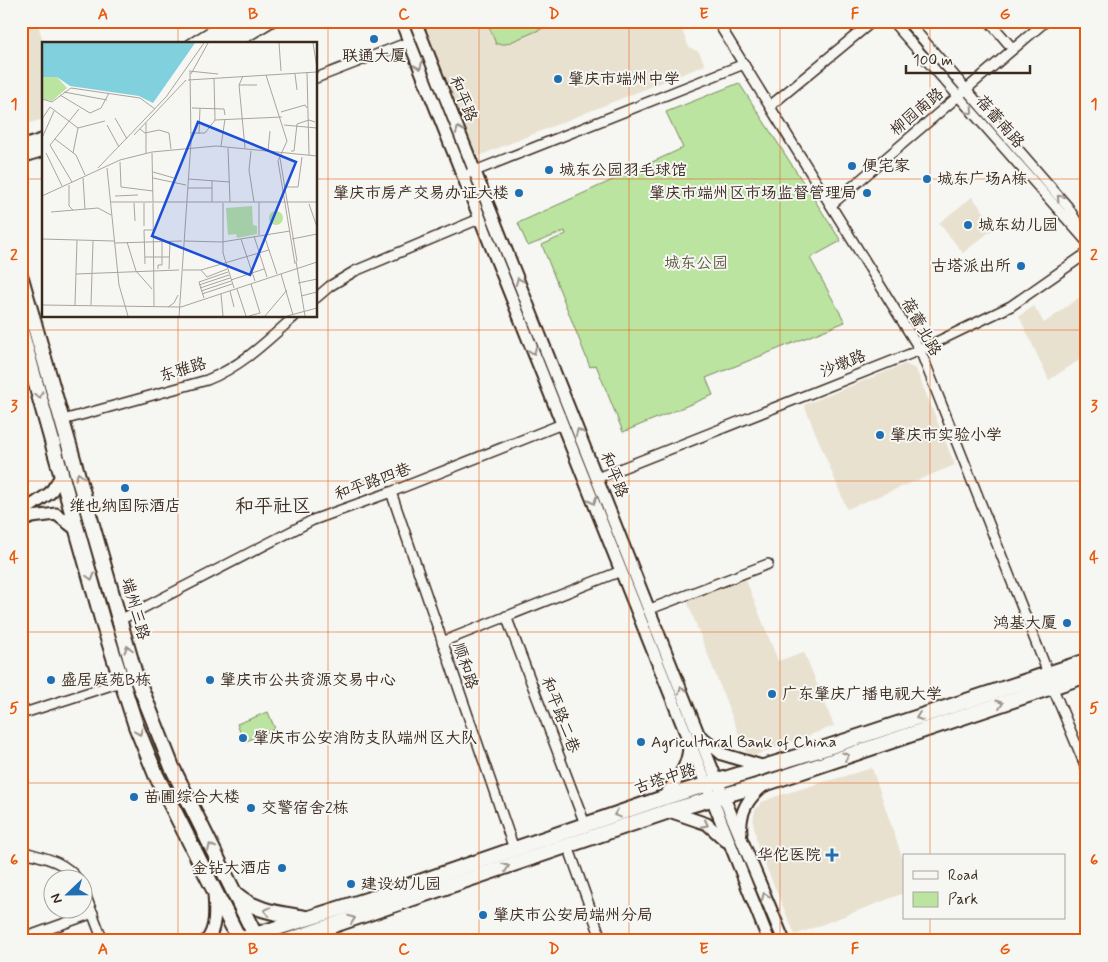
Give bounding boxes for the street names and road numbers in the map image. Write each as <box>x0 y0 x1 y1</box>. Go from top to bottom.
street label: 和平路 <box>444 73 482 125</box>
street label: 柳园南路 <box>886 83 948 141</box>
street label: 蓓蕾南路 <box>971 91 1029 153</box>
street label: 蓓蕾北路 <box>896 294 946 360</box>
street label: 沙墩路 <box>817 345 869 383</box>
street label: 东雅路 <box>157 353 209 387</box>
street label: 和平路 <box>595 449 633 501</box>
street label: 和平路四巷 <box>332 458 414 506</box>
street label: 端州三路 <box>116 575 154 643</box>
street label: 顺和路 <box>448 640 482 692</box>
street label: 和平路二巷 <box>536 674 584 756</box>
street label: 古塔中路 <box>631 759 699 799</box>

